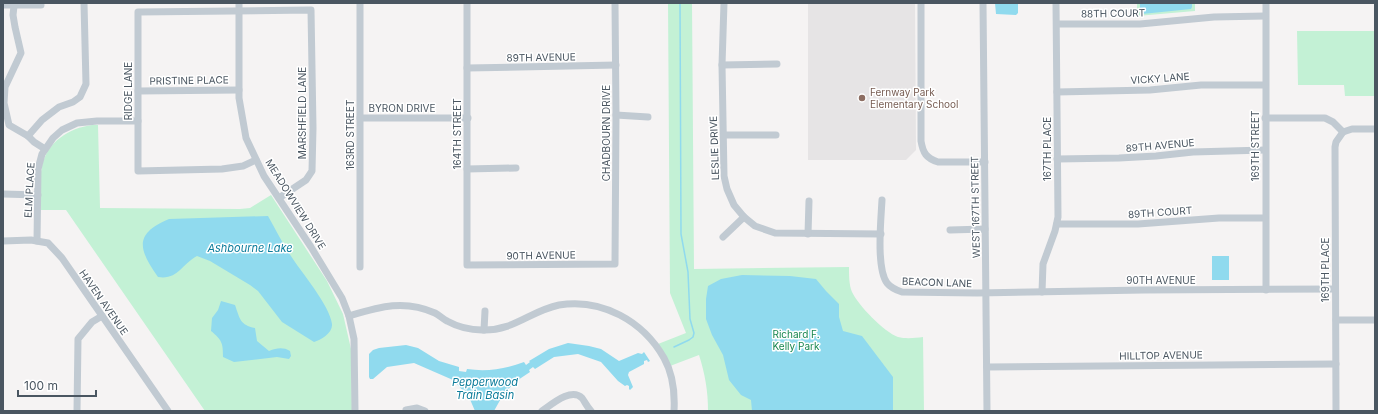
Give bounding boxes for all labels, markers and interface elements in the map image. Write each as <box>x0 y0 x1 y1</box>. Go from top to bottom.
street label: 88TH COURT <box>1081 6 1145 20</box>
street label: 89TH AVENUE <box>506 50 576 64</box>
street label: RIDGE LANE <box>122 62 134 120</box>
street label: MARSHFIELD LANE <box>296 67 308 159</box>
street label: VICKY LANE <box>1130 70 1190 86</box>
street label: PRISTINE PLACE <box>149 73 229 87</box>
street label: CHADBOURN DRIVE <box>600 85 612 181</box>
place label: Fernway Park Elementary School <box>870 86 959 110</box>
marker: Fernway Park Elementary School <box>857 93 867 103</box>
street label: 164TH STREET <box>451 98 463 170</box>
street label: 163RD STREET <box>344 100 356 170</box>
street label: BYRON DRIVE <box>368 102 436 114</box>
street label: 169TH STREET <box>1249 111 1261 181</box>
street label: LESLIE DRIVE <box>707 116 721 180</box>
street label: 167TH PLACE <box>1041 117 1053 181</box>
street label: 89TH AVENUE <box>1125 136 1195 154</box>
street label: WEST 167TH STREET <box>968 156 982 258</box>
street label: MEADOWVIEW DRIVE <box>263 157 329 251</box>
street label: ELM PLACE <box>22 162 36 218</box>
street label: 89TH COURT <box>1127 204 1193 220</box>
street label: 169TH PLACE <box>1319 237 1331 303</box>
water label: Ashbourne Lake <box>206 241 293 255</box>
street label: 90TH AVENUE <box>506 248 576 262</box>
street label: HAVEN AVENUE <box>77 267 131 337</box>
street label: 90TH AVENUE <box>1126 274 1196 286</box>
street label: BEACON LANE <box>902 275 972 289</box>
park label: Richard F. Kelly Park <box>772 328 820 352</box>
street label: HILLTOP AVENUE <box>1119 348 1203 362</box>
scale bar <box>18 372 96 398</box>
water label: Pepperwood Train Basin <box>452 375 518 402</box>
text: 100 m <box>24 378 58 393</box>

